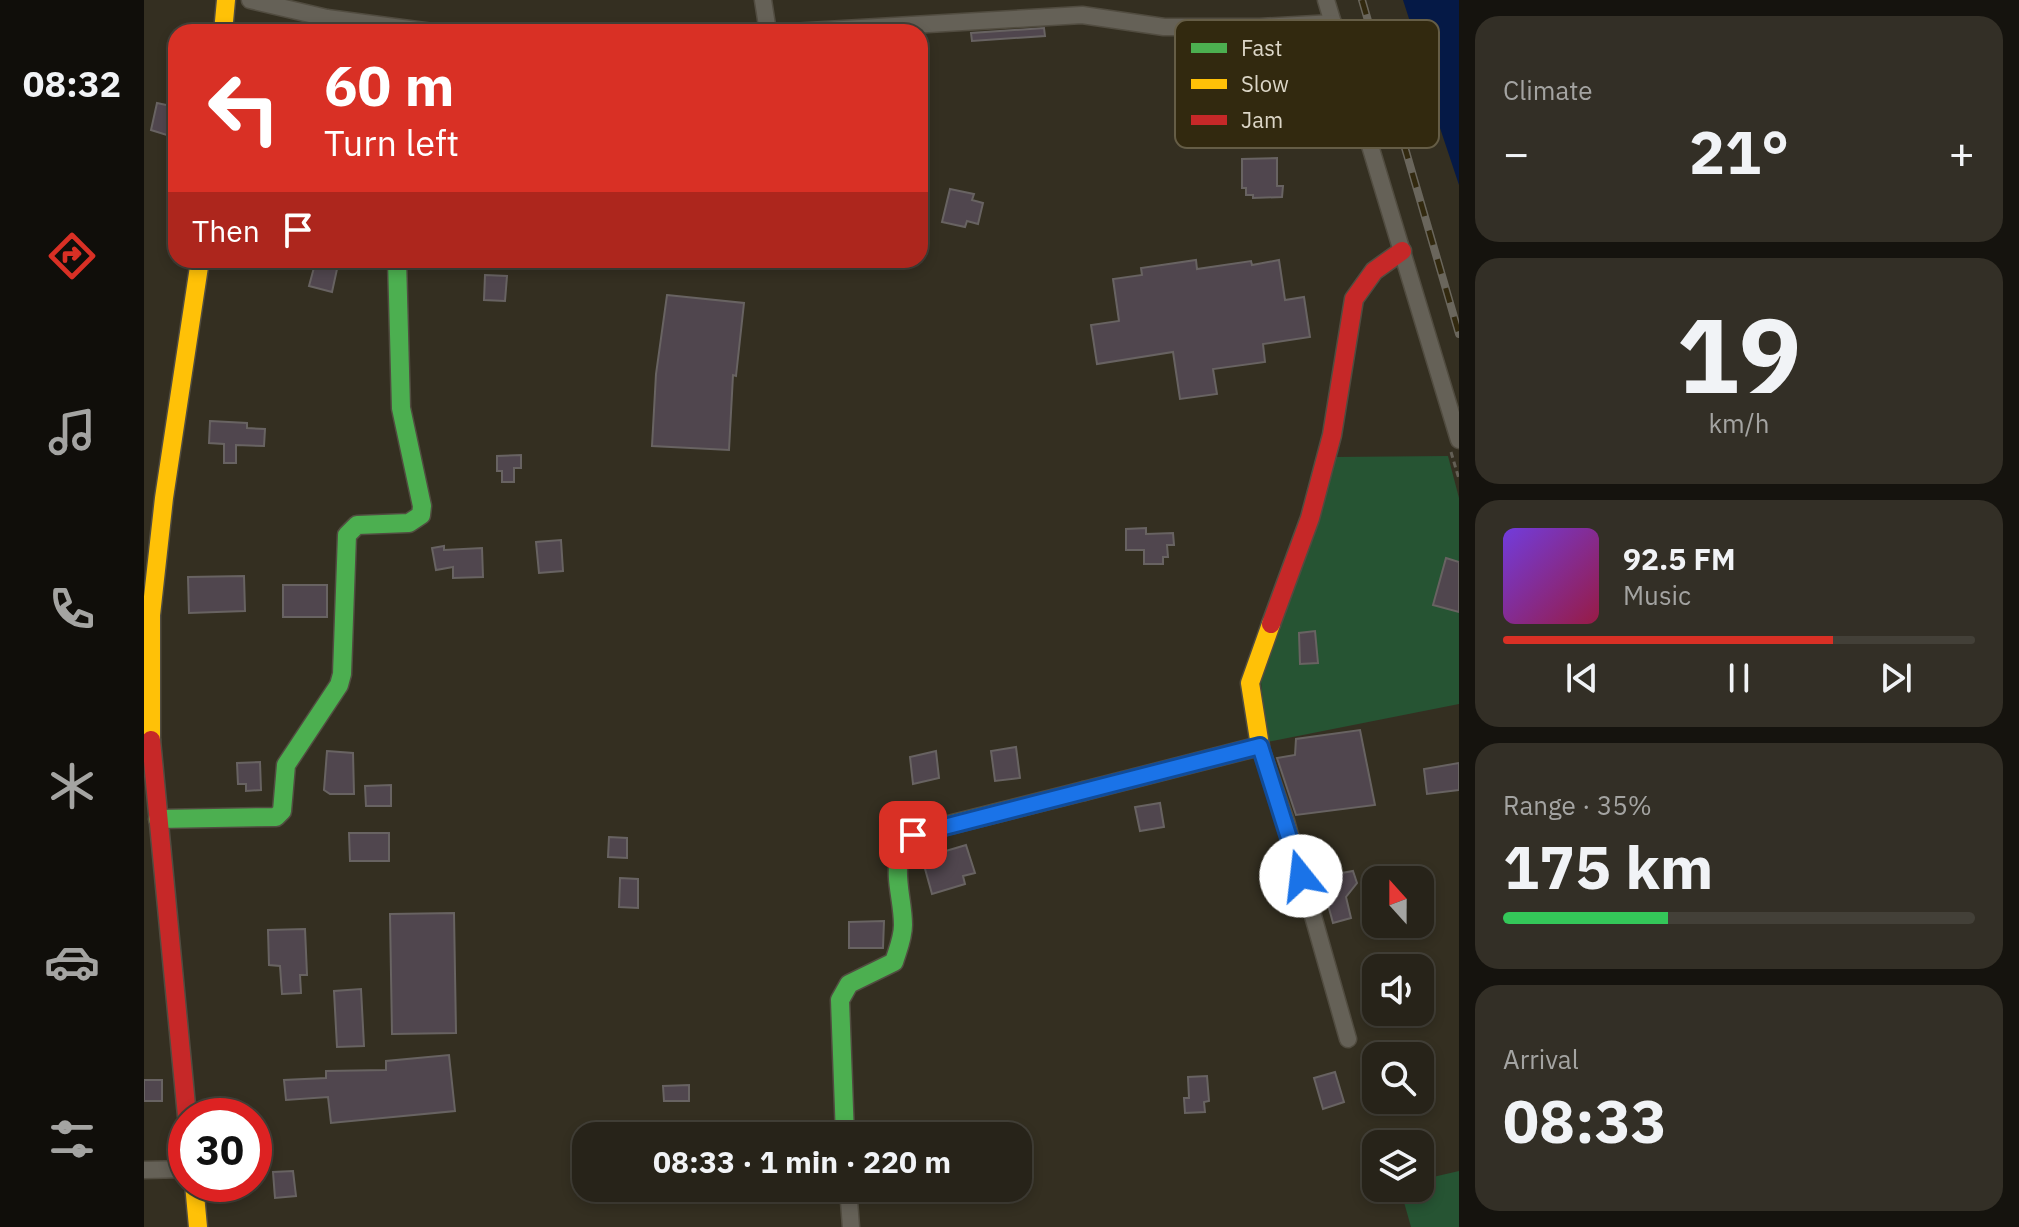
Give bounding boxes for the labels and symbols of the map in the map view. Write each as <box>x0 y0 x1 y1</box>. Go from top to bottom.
legend <box>1175 20 1439 148</box>
text: Fast <box>1241 33 1282 62</box>
text: Slow <box>1241 69 1289 98</box>
text: Jam <box>1241 105 1283 134</box>
pin <box>879 801 947 869</box>
position arrow <box>1259 834 1343 918</box>
north arrow <box>1362 866 1434 938</box>
speed limit sign: 30 <box>168 1098 272 1202</box>

